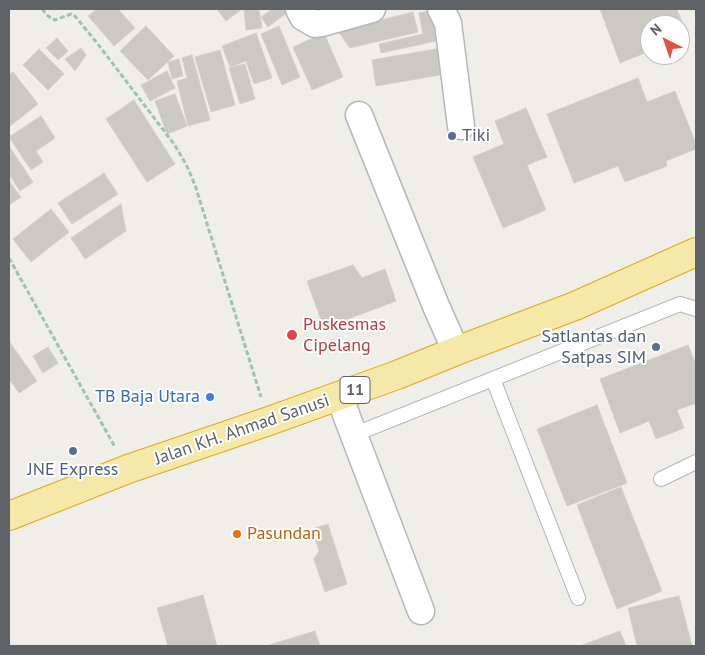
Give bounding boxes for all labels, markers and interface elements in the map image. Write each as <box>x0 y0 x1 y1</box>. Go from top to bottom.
north arrow <box>640 15 690 65</box>
text: N <box>646 20 665 39</box>
place label: Tiki <box>462 125 490 147</box>
marker: Tiki <box>446 130 458 142</box>
place label: Puskesmas Cipelang <box>303 314 386 356</box>
place label: Satlantas dan Satpas SIM <box>542 326 646 368</box>
marker: Puskesmas Cipelang <box>285 328 299 342</box>
marker: Satlantas dan Satpas SIM <box>650 341 662 353</box>
road number: 11 <box>340 376 370 404</box>
place label: TB Baja Utara <box>95 386 200 408</box>
street label: Jalan KH. Ahmad Sanusi <box>152 390 332 470</box>
marker: TB Baja Utara <box>204 391 216 403</box>
marker: JNE Express <box>67 445 79 457</box>
place label: JNE Express <box>28 459 118 481</box>
place label: Pasundan <box>247 523 321 545</box>
marker: Pasundan <box>231 528 243 540</box>

